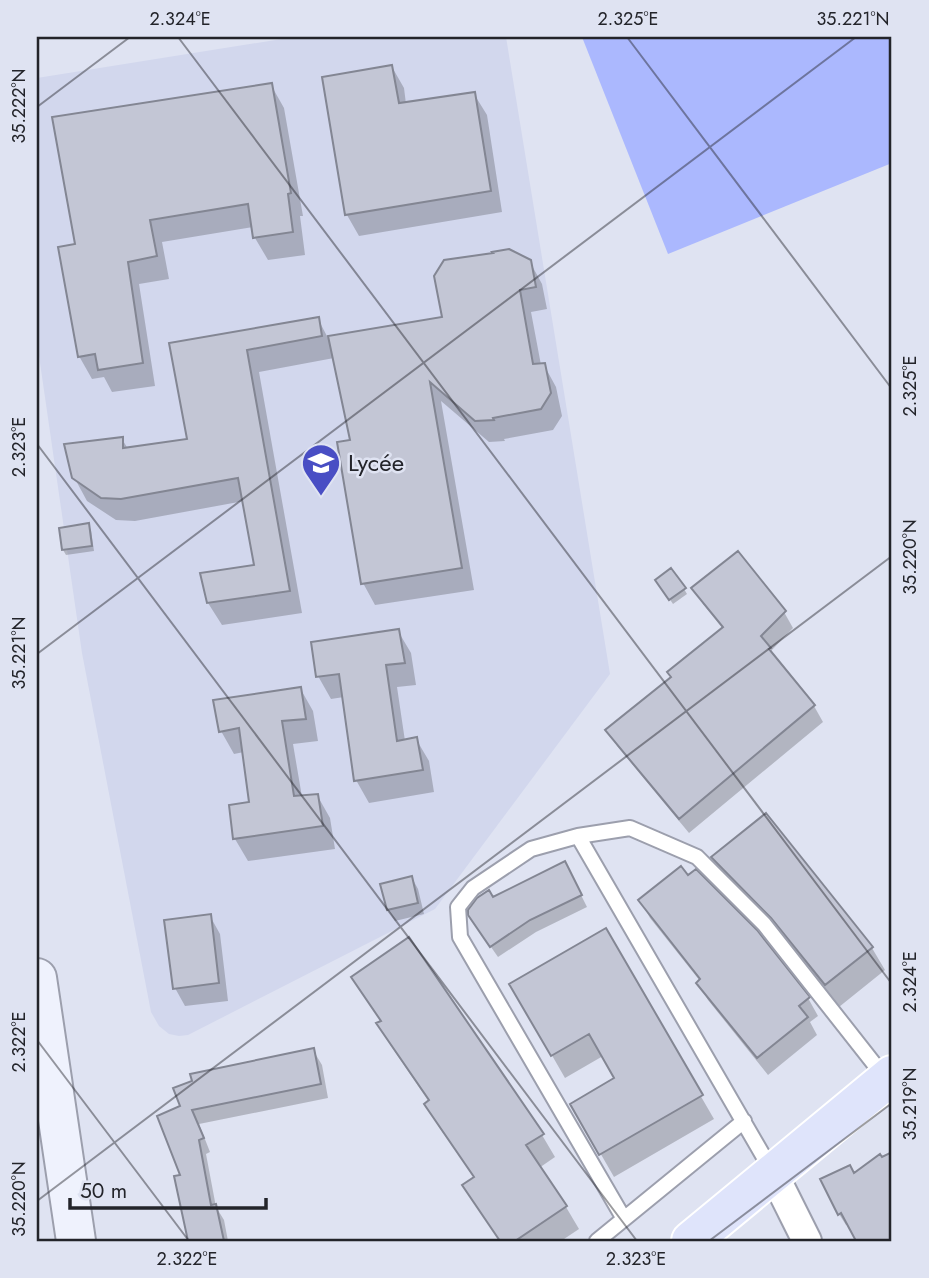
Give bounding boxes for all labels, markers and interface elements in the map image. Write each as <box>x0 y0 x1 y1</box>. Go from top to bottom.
text: 2.324°E <box>149 6 211 32</box>
text: 2.325°E <box>598 6 658 32</box>
text: 35.221°N <box>817 6 889 32</box>
text: 35.222°N <box>6 68 32 144</box>
text: 2.325°E <box>897 356 923 416</box>
text: 2.323°E <box>6 417 32 477</box>
school or university icon: Lycée <box>300 442 342 497</box>
place label: Lycée <box>348 445 404 480</box>
text: 35.220°N <box>897 519 923 595</box>
text: 35.221°N <box>6 617 32 689</box>
text: 2.324°E <box>897 951 923 1013</box>
text: 2.322°E <box>6 1012 32 1072</box>
text: 35.219°N <box>897 1067 923 1141</box>
text: 35.220°N <box>6 1161 32 1237</box>
scale bar <box>70 1166 266 1210</box>
text: 50 m <box>80 1176 127 1206</box>
text: 2.322°E <box>157 1246 217 1272</box>
text: 2.323°E <box>606 1246 666 1272</box>

